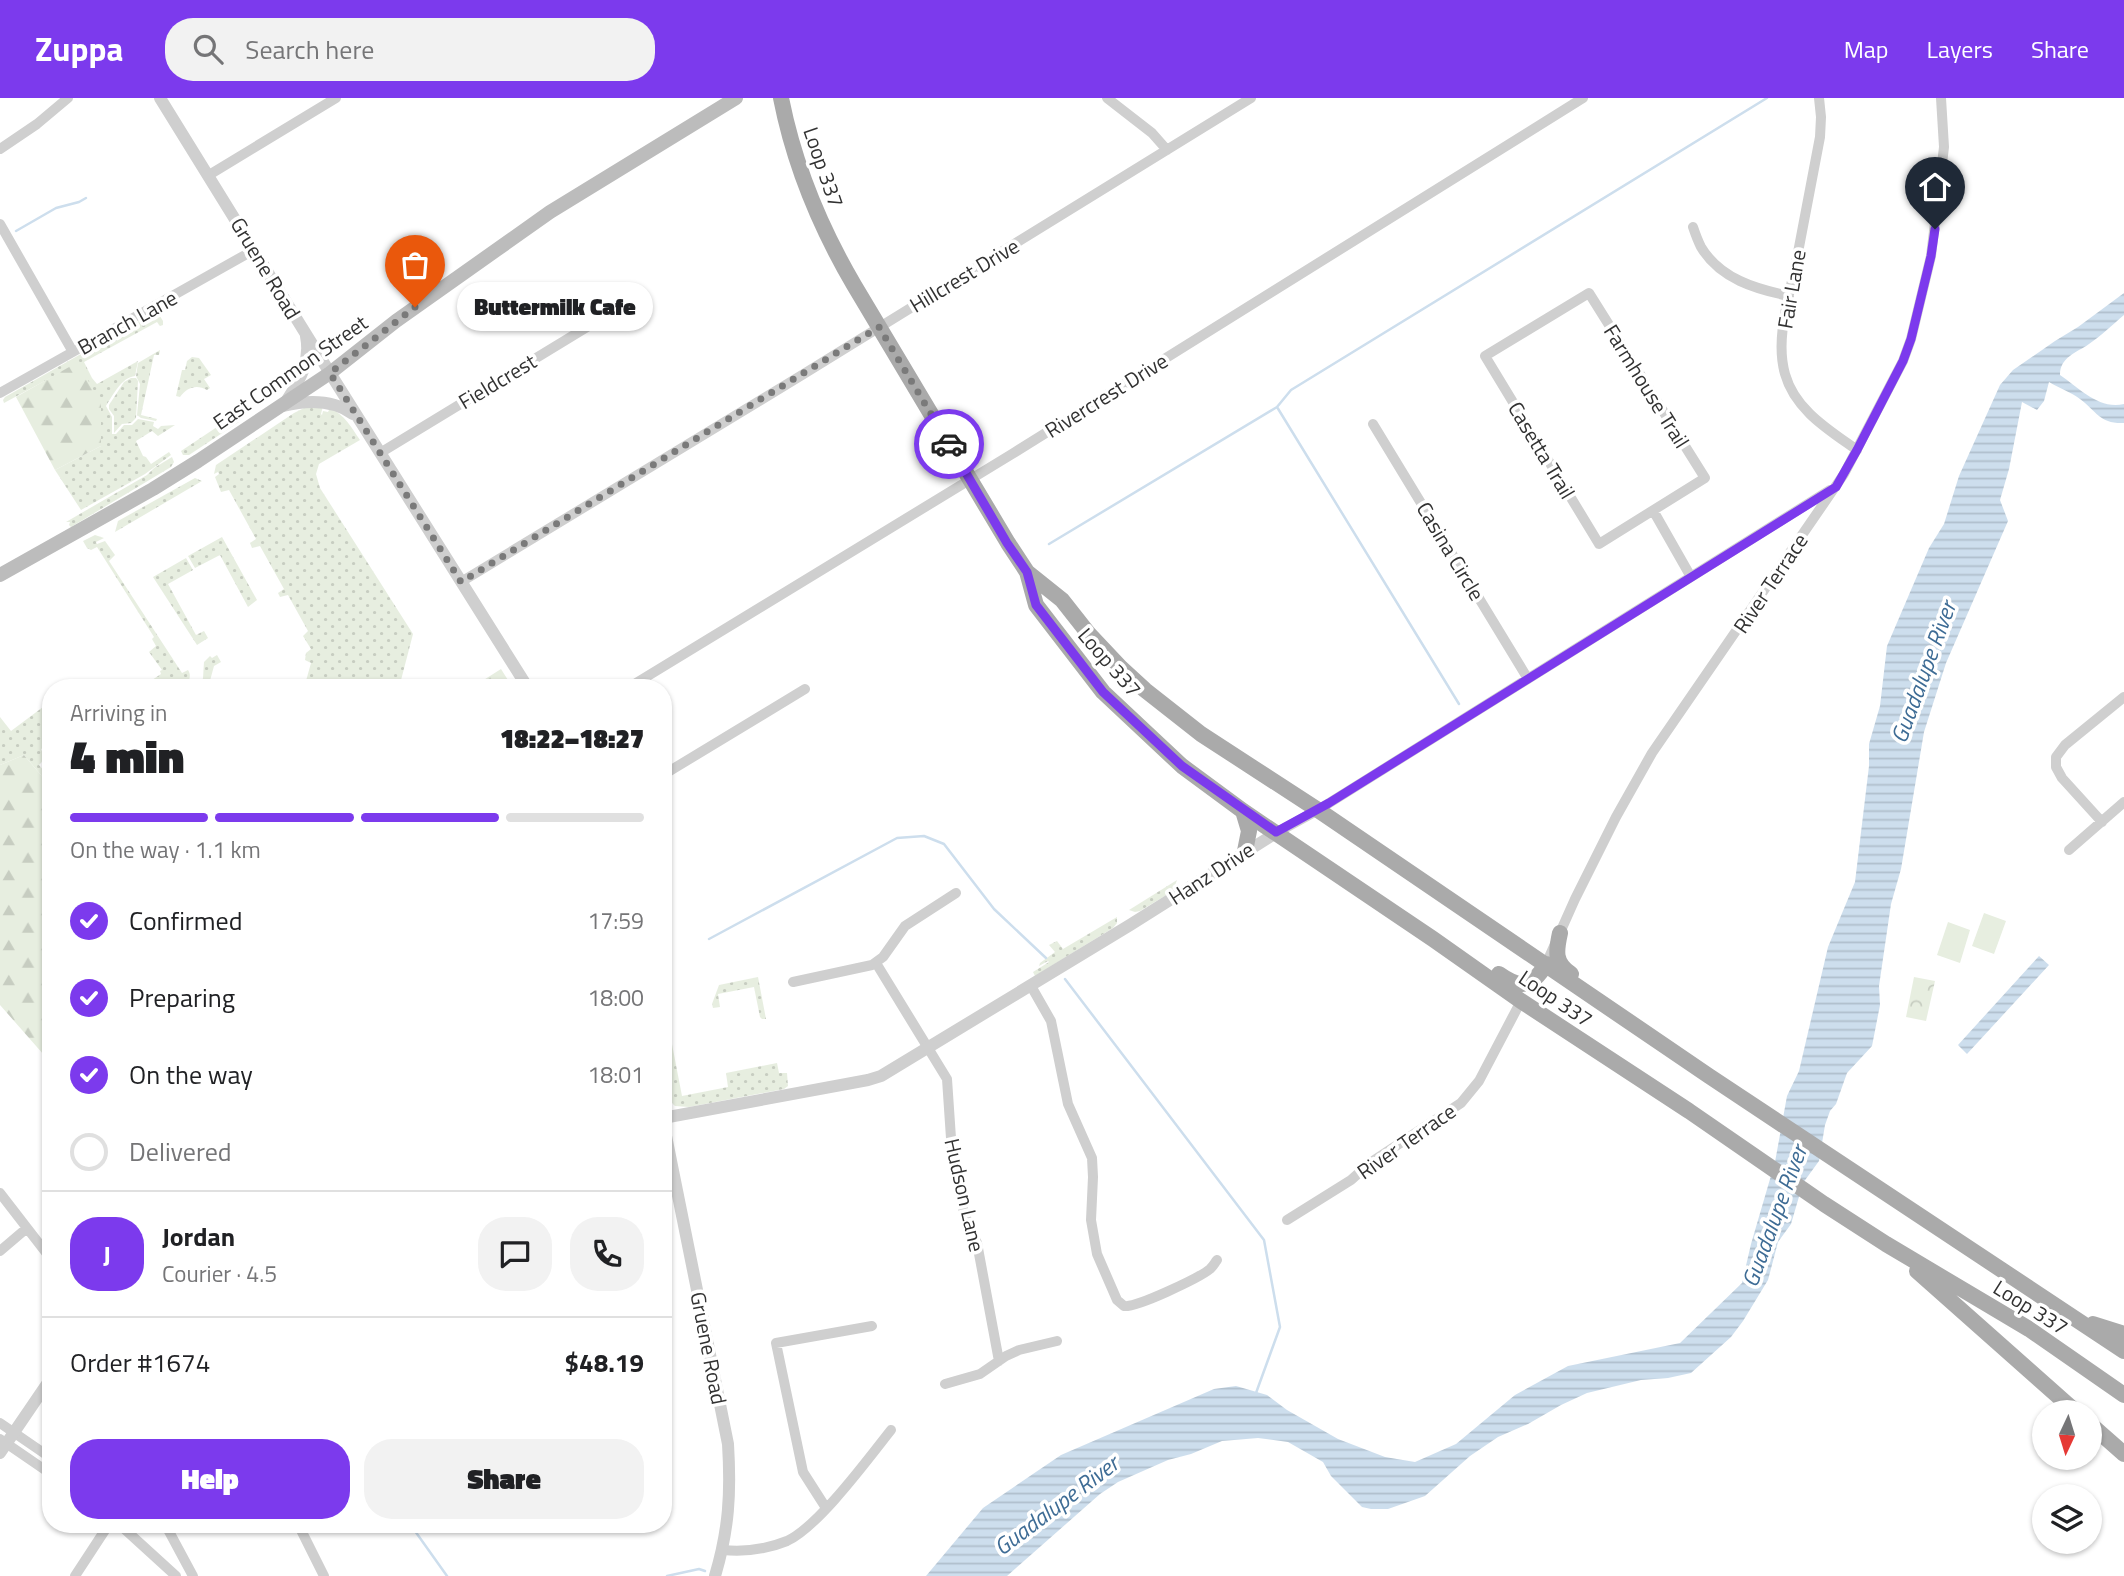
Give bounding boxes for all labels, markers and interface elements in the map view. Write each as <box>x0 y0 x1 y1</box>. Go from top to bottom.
search box <box>165 18 655 81</box>
text: Zuppa <box>35 24 123 74</box>
icon: search <box>189 30 227 68</box>
text: Search here <box>245 30 374 69</box>
text: Map <box>1844 31 1889 67</box>
text: Layers <box>1927 31 1993 67</box>
text: Share <box>2031 31 2089 67</box>
street label: Loop 337 <box>795 123 853 211</box>
pin <box>1905 157 1965 229</box>
icon: home <box>1916 168 1954 206</box>
street label: Gruene Road <box>223 211 309 325</box>
street label: Hillcrest Drive <box>903 230 1025 320</box>
pin <box>385 235 445 307</box>
icon: bag <box>396 246 434 284</box>
street label: Fair Lane <box>1768 247 1814 331</box>
street label: Branch Lane <box>71 281 183 363</box>
callout: Buttermilk Cafe <box>457 282 653 332</box>
text: Buttermilk Cafe <box>474 289 636 324</box>
street label: East Common Street <box>206 306 374 437</box>
street label: Farmhouse Trail <box>1596 318 1698 454</box>
street label: Rivercrest Drive <box>1038 344 1174 446</box>
street label: Fieldcrest <box>452 345 543 417</box>
street label: Casetta Trail <box>1500 395 1584 505</box>
courier <box>914 409 984 479</box>
icon: car <box>930 425 968 463</box>
street label: Casina Circle <box>1409 495 1493 607</box>
street label: River Terrace <box>1725 527 1815 639</box>
water label: Guadalupe River <box>1881 594 1966 748</box>
street label: Loop 337 <box>1071 620 1149 704</box>
text: Arriving in <box>70 695 167 730</box>
text: 18:22–18:27 <box>500 719 644 758</box>
text: 4 min <box>70 721 184 791</box>
text: On the way · 1.1 km <box>70 832 261 867</box>
street label: Hanz Drive <box>1162 833 1260 913</box>
text: Confirmed <box>129 901 243 940</box>
icon: check <box>70 902 108 940</box>
text: 17:59 <box>587 903 644 938</box>
street label: Loop 337 <box>1513 961 1599 1035</box>
text: Preparing <box>129 978 235 1017</box>
icon: check <box>70 979 108 1017</box>
text: 18:00 <box>587 980 644 1015</box>
text: On the way <box>129 1055 253 1094</box>
icon: check <box>70 1056 108 1094</box>
text: 18:01 <box>587 1057 644 1092</box>
street label: River Terrace <box>1350 1095 1462 1187</box>
text: Delivered <box>129 1132 232 1171</box>
street label: Hudson Lane <box>936 1135 994 1255</box>
water label: Guadalupe River <box>1732 1138 1817 1292</box>
text: Jordan <box>162 1217 235 1256</box>
button: chat <box>478 1217 552 1291</box>
button: phone <box>570 1217 644 1291</box>
text: J <box>103 1235 111 1274</box>
text: Courier · 4.5 <box>162 1256 277 1291</box>
street label: Loop 337 <box>1987 1271 2075 1343</box>
street label: Gruene Road <box>682 1289 736 1407</box>
text: Order #1674 <box>70 1343 210 1382</box>
text: $48.19 <box>565 1343 644 1382</box>
north arrow <box>2032 1400 2102 1470</box>
map controls <box>2032 1400 2102 1554</box>
button: Help <box>70 1439 350 1519</box>
button: Share <box>364 1439 644 1519</box>
water label: Guadalupe River <box>986 1445 1128 1564</box>
button: layers <box>2032 1484 2102 1554</box>

